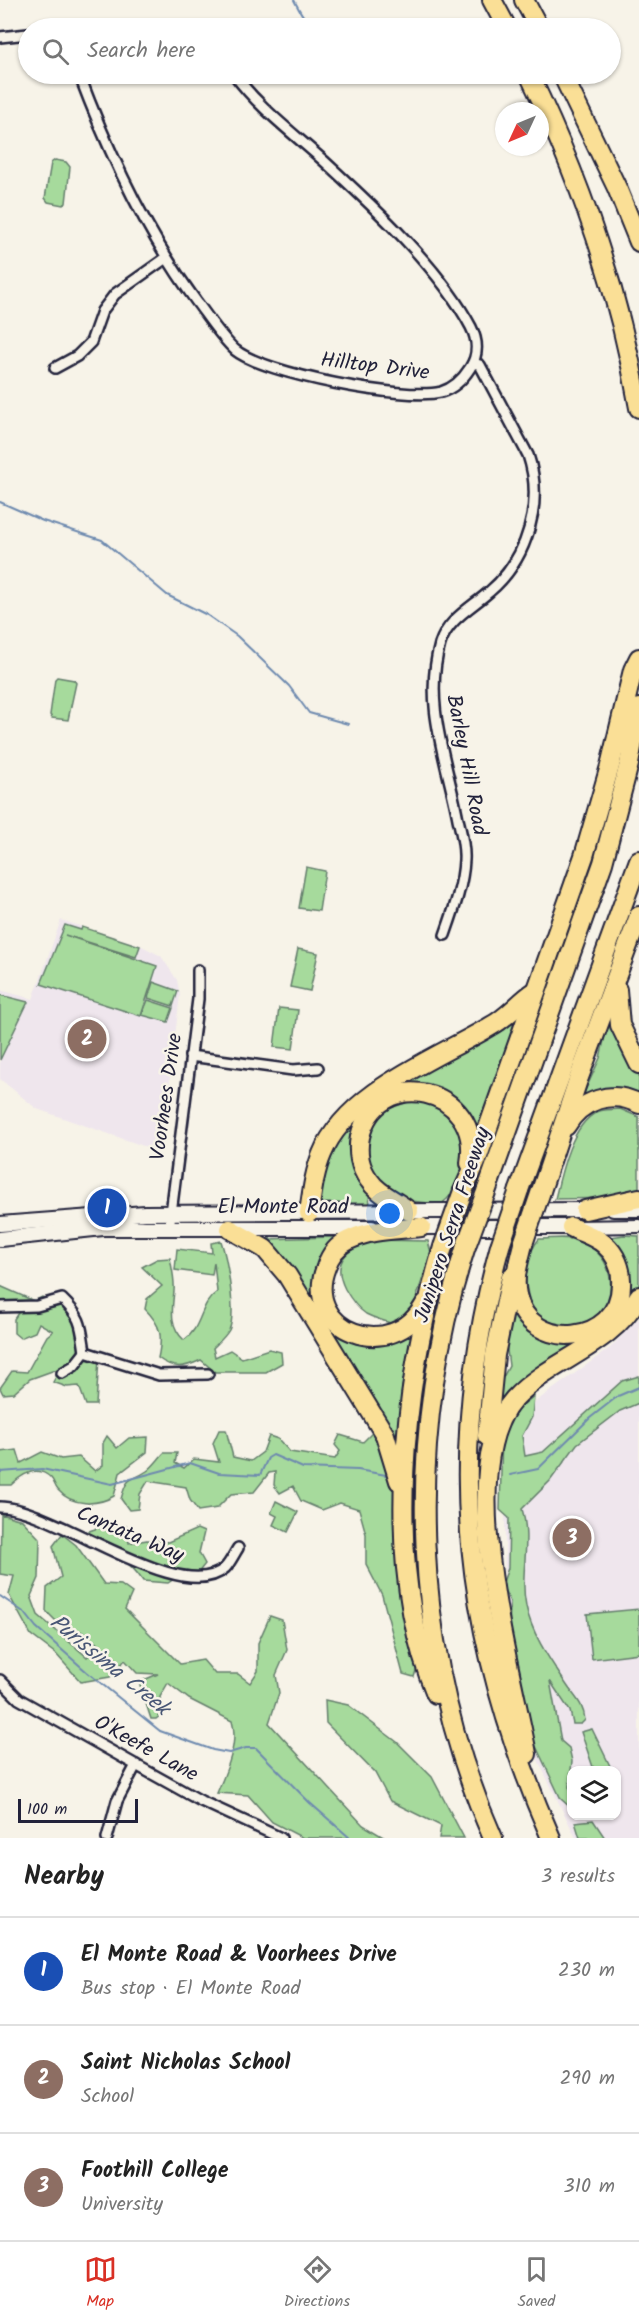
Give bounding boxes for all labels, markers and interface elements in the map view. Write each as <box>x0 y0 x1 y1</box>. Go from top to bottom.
search box <box>18 18 621 84</box>
text: Search here <box>87 34 195 69</box>
icon: search <box>39 35 72 68</box>
north arrow <box>495 102 549 156</box>
street label: Hilltop Drive <box>319 344 432 390</box>
street label: Barley Hill Road <box>436 692 496 839</box>
pin: 2 <box>68 1016 106 1062</box>
street label: Voorhees Drive <box>142 1031 192 1163</box>
street label: Junipero Serra Freeway <box>406 1123 500 1327</box>
pin: 1 <box>88 1186 126 1230</box>
street label: El Monte Road <box>217 1191 349 1224</box>
your location <box>375 1199 404 1228</box>
street label: Cantata Way <box>71 1498 189 1573</box>
pin: 3 <box>552 1516 592 1560</box>
water label: Purissima Creek <box>41 1606 180 1728</box>
street label: O'Keefe Lane <box>88 1707 205 1792</box>
map controls <box>567 1766 621 1820</box>
button: layers <box>567 1766 621 1820</box>
scale bar <box>18 1796 138 1824</box>
text: 100 m <box>27 1797 67 1822</box>
text: Nearby <box>24 1856 104 1898</box>
text: 3 results <box>541 1861 615 1893</box>
text: El Monte Road & Voorhees Drive <box>81 1938 397 1973</box>
text: 1 <box>40 1955 47 1987</box>
text: 230 m <box>558 1955 615 1987</box>
text: Bus stop · El Monte Road <box>81 1973 301 2005</box>
text: Saint Nicholas School <box>81 2046 290 2081</box>
text: 2 <box>38 2063 49 2095</box>
text: 290 m <box>560 2063 615 2095</box>
text: School <box>81 2081 134 2113</box>
text: Foothill College <box>81 2154 229 2189</box>
text: 3 <box>38 2171 49 2203</box>
text: 310 m <box>563 2171 615 2203</box>
text: University <box>81 2189 163 2221</box>
tab: Map <box>84 2253 117 2314</box>
tab: Directions <box>284 2253 350 2314</box>
tab: Saved <box>517 2253 555 2314</box>

